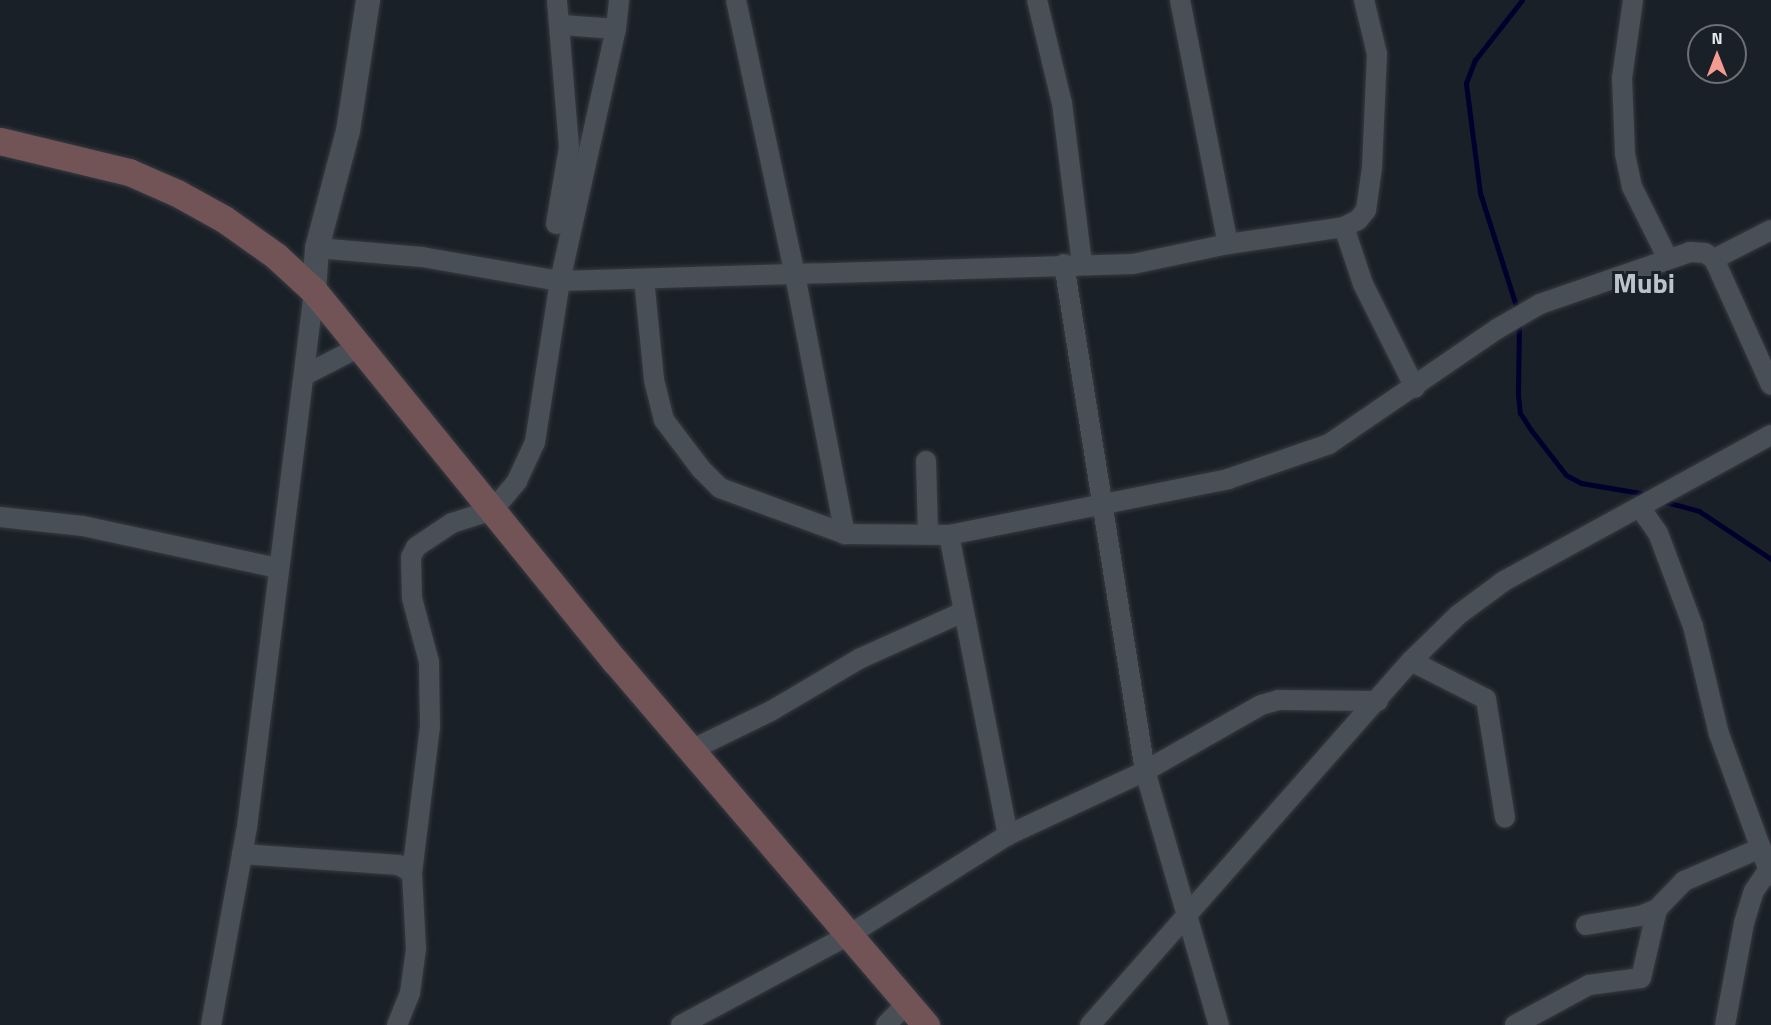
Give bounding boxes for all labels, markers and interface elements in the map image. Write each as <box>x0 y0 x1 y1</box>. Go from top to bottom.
north arrow <box>1687 24 1747 84</box>
text: N <box>1711 26 1723 50</box>
district label: Mubi <box>1613 266 1675 300</box>

